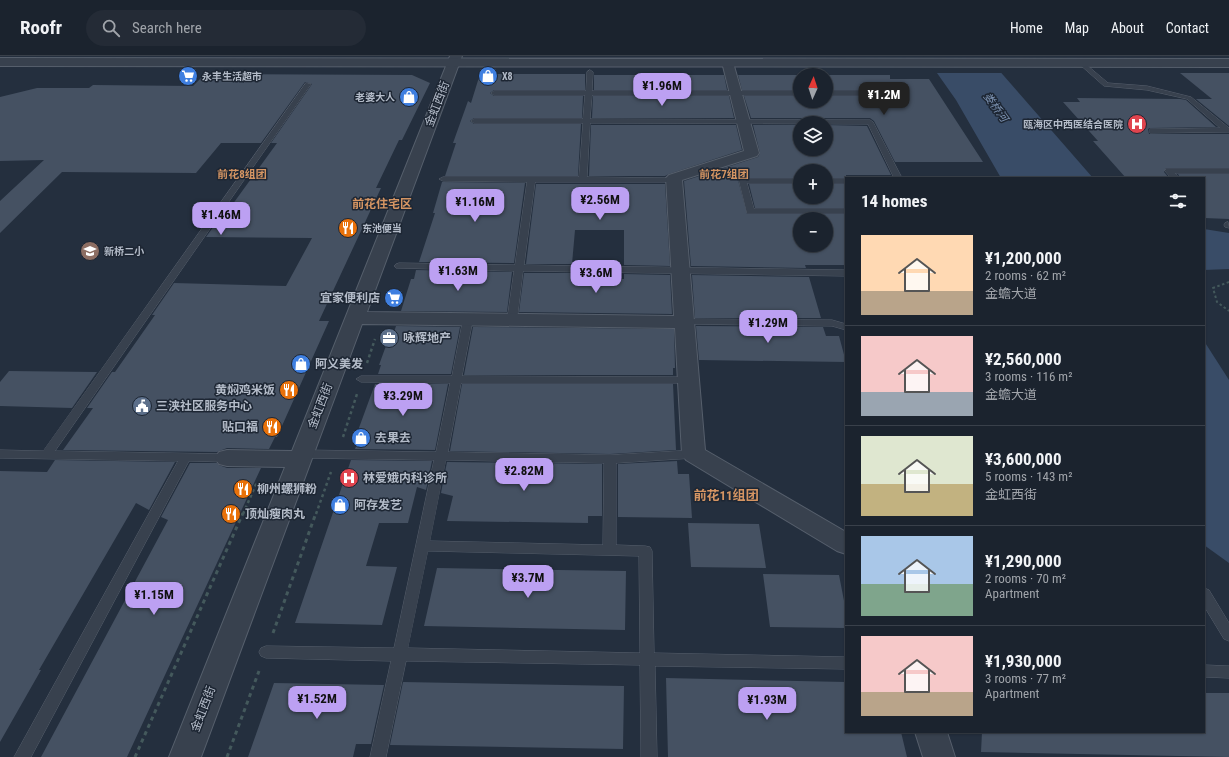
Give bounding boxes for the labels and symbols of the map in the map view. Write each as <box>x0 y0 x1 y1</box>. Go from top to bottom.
supermarket icon: 永丰生活超市 <box>177 65 199 87</box>
shop icon: X8 <box>477 65 499 87</box>
north arrow <box>793 68 833 108</box>
place label: 永丰生活超市 <box>202 71 262 82</box>
place label: X8 <box>502 71 513 82</box>
pin: ¥1.96M <box>629 73 695 107</box>
street label: 金虹西街 <box>422 79 452 129</box>
pin: ¥1.2M <box>856 82 912 116</box>
shop icon: 老婆大人 <box>398 86 420 108</box>
water label: 娄桥河 <box>981 90 1012 126</box>
place label: 老婆大人 <box>355 92 395 103</box>
hospital icon: 瓯海区中西医结合医院 <box>1126 113 1148 135</box>
place label: 瓯海区中西医结合医院 <box>1023 119 1123 130</box>
district label: 前花8组团 <box>217 168 267 181</box>
district label: 前花7组团 <box>699 168 749 181</box>
pin: ¥2.56M <box>567 187 633 221</box>
pin: ¥1.16M <box>442 189 508 223</box>
district label: 前花住宅区 <box>352 197 412 211</box>
pin: ¥1.46M <box>188 202 254 236</box>
restaurant icon: 东池便当 <box>337 217 359 239</box>
place label: 东池便当 <box>362 223 402 234</box>
school or university icon: 新桥二小 <box>79 240 101 262</box>
place label: 新桥二小 <box>104 246 145 257</box>
pin: ¥1.63M <box>425 258 491 292</box>
pin: ¥3.6M <box>568 260 624 294</box>
supermarket icon: 宜家便利店 <box>383 287 405 309</box>
place label: 宜家便利店 <box>320 291 380 305</box>
pin: ¥1.29M <box>735 310 801 344</box>
office icon: 咏辉地产 <box>378 327 400 349</box>
place label: 咏辉地产 <box>403 331 451 345</box>
shop icon: 阿义美发 <box>290 353 312 375</box>
place label: 阿义美发 <box>315 357 363 371</box>
restaurant icon: 黄焖鸡米饭 <box>278 379 300 401</box>
street label: 金虹西街 <box>305 381 335 431</box>
place label: 黄焖鸡米饭 <box>215 383 275 397</box>
pin: ¥3.29M <box>370 383 436 417</box>
public building icon: 三浃社区服务中心 <box>131 395 153 417</box>
place label: 三浃社区服务中心 <box>156 399 252 413</box>
restaurant icon: 贴口福 <box>261 416 283 438</box>
place label: 贴口福 <box>222 420 258 434</box>
shop icon: 去果去 <box>350 427 372 449</box>
place label: 去果去 <box>375 431 411 445</box>
pin: ¥2.82M <box>491 458 557 492</box>
hospital icon: 林爱娥内科诊所 <box>338 467 360 489</box>
place label: 林爱娥内科诊所 <box>363 471 447 485</box>
restaurant icon: 柳州螺狮粉 <box>232 478 254 500</box>
place label: 柳州螺狮粉 <box>257 482 317 496</box>
district label: 前花11组团 <box>693 488 759 503</box>
shop icon: 阿存发艺 <box>329 494 351 516</box>
place label: 阿存发艺 <box>354 498 402 512</box>
restaurant icon: 顶灿瘦肉丸 <box>220 503 242 525</box>
place label: 顶灿瘦肉丸 <box>245 507 305 521</box>
pin: ¥3.7M <box>500 565 556 599</box>
pin: ¥1.15M <box>121 582 187 616</box>
street label: 金虹西街 <box>188 684 218 734</box>
pin: ¥1.52M <box>284 686 350 720</box>
pin: ¥1.93M <box>734 687 800 721</box>

